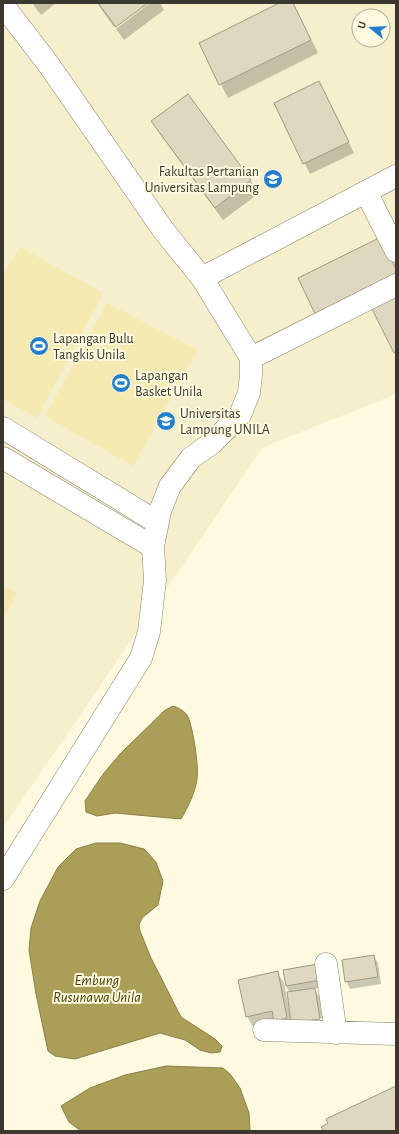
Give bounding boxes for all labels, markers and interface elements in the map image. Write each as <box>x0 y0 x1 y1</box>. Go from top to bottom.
north arrow <box>351 8 391 48</box>
text: U <box>356 20 368 30</box>
place label: Fakultas Pertanian Universitas Lampung <box>145 165 259 195</box>
school or university icon: Fakultas Pertanian Universitas Lampung <box>262 168 284 190</box>
place label: Lapangan Bulu Tangkis Unila <box>53 332 134 362</box>
sports icon: Lapangan Bulu Tangkis Unila <box>28 335 50 357</box>
place label: Lapangan Basket Unila <box>135 369 203 399</box>
sports icon: Lapangan Basket Unila <box>110 372 132 394</box>
place label: Universitas Lampung UNILA <box>180 407 270 437</box>
school or university icon: Universitas Lampung UNILA <box>155 410 177 432</box>
water label: Embung Rusunawa Unila <box>53 973 141 1005</box>

